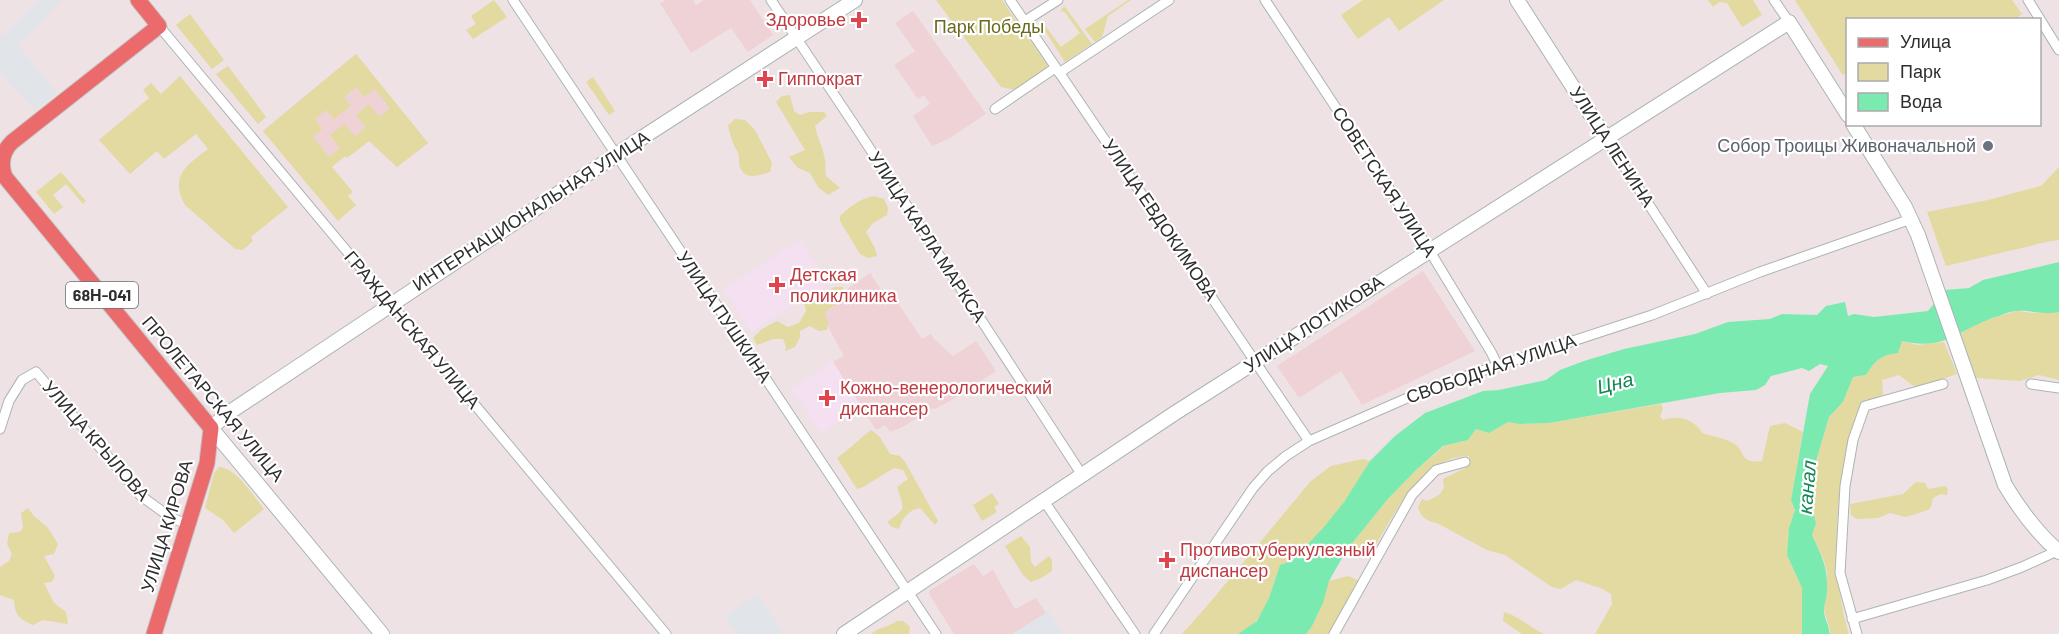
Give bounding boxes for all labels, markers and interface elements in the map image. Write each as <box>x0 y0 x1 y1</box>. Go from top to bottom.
place label: Здоровье <box>766 8 846 30</box>
marker: Здоровье <box>850 11 868 29</box>
park label: Парк Победы <box>934 15 1044 37</box>
legend <box>1846 18 2041 126</box>
text: Улица <box>1900 30 1952 52</box>
text: Парк <box>1900 60 1941 82</box>
place label: Гиппократ <box>778 67 862 89</box>
marker: Гиппократ <box>756 70 774 88</box>
street label: УЛИЦА ЛЕНИНА <box>1566 82 1660 211</box>
text: Вода <box>1900 90 1943 112</box>
street label: СОВЕТСКАЯ УЛИЦА <box>1328 102 1442 261</box>
street label: ИНТЕРНАЦИОНАЛЬНАЯ УЛИЦА <box>408 125 653 295</box>
street label: УЛИЦА ЕВДОКИМОВА <box>1099 134 1223 304</box>
place label: Собор Троицы Живоначальной <box>1717 134 1976 156</box>
marker: Собор Троицы Живоначальной <box>1981 139 1995 153</box>
street label: УЛИЦА КАРЛА МАРКСА <box>864 147 991 326</box>
street label: ГРАЖДАНСКАЯ УЛИЦА <box>340 246 485 413</box>
street label: УЛИЦА ПУШКИНА <box>673 247 777 386</box>
place label: Детская поликлиника <box>790 263 898 306</box>
street label: УЛИЦА ЛОТИКОВА <box>1240 270 1387 376</box>
marker: Детская поликлиника <box>768 276 786 294</box>
road number: 68Н-041 <box>66 282 138 308</box>
street label: ПРОЛЕТАРСКАЯ УЛИЦА <box>138 311 289 486</box>
street label: СВОБОДНАЯ УЛИЦА <box>1403 329 1579 407</box>
water label: Цна <box>1594 366 1635 398</box>
street label: УЛИЦА КРЫЛОВА <box>39 376 155 505</box>
place label: Кожно-венерологический диспансер <box>840 376 1052 419</box>
marker: Кожно-венерологический диспансер <box>818 389 836 407</box>
street label: УЛИЦА КИРОВА <box>136 457 197 594</box>
water label: канал <box>1792 459 1820 515</box>
place label: Противотуберкулезный диспансер <box>1180 538 1376 581</box>
marker: Противотуберкулезный диспансер <box>1158 551 1176 569</box>

